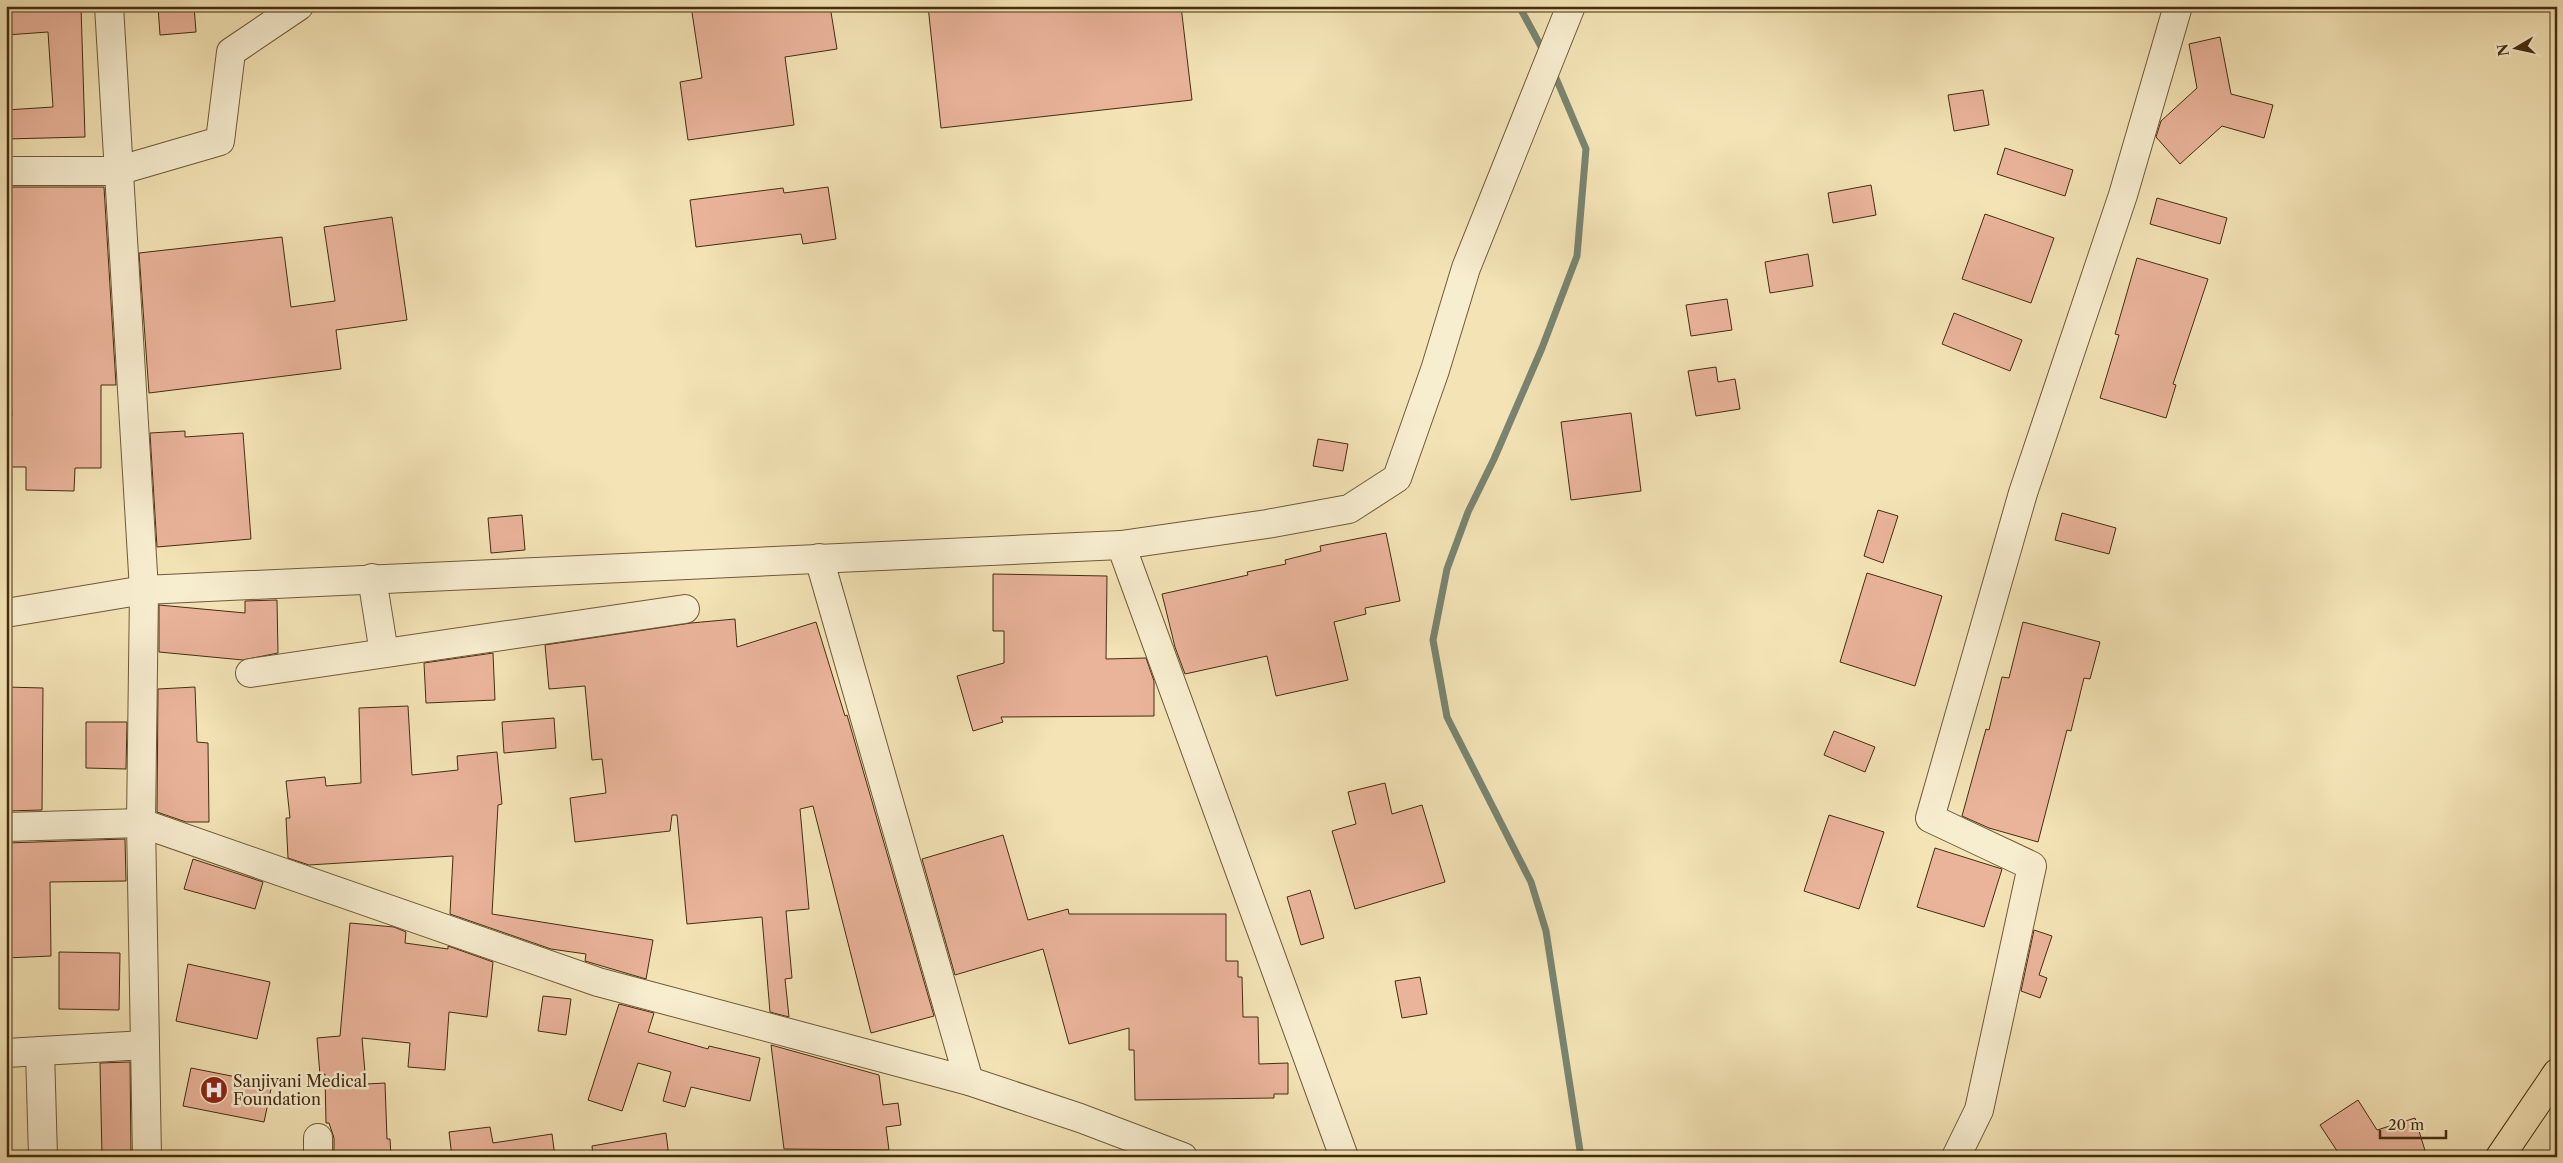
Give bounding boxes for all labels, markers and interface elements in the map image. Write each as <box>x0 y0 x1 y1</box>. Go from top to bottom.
north arrow <box>2490 22 2540 72</box>
text: N <box>2493 43 2513 57</box>
place label: Sanjivani Medical Foundation <box>233 1071 367 1109</box>
hospital icon: Sanjivani Medical Foundation <box>199 1075 229 1105</box>
scale bar <box>2380 1108 2447 1140</box>
text: 20 m <box>2388 1115 2424 1134</box>

